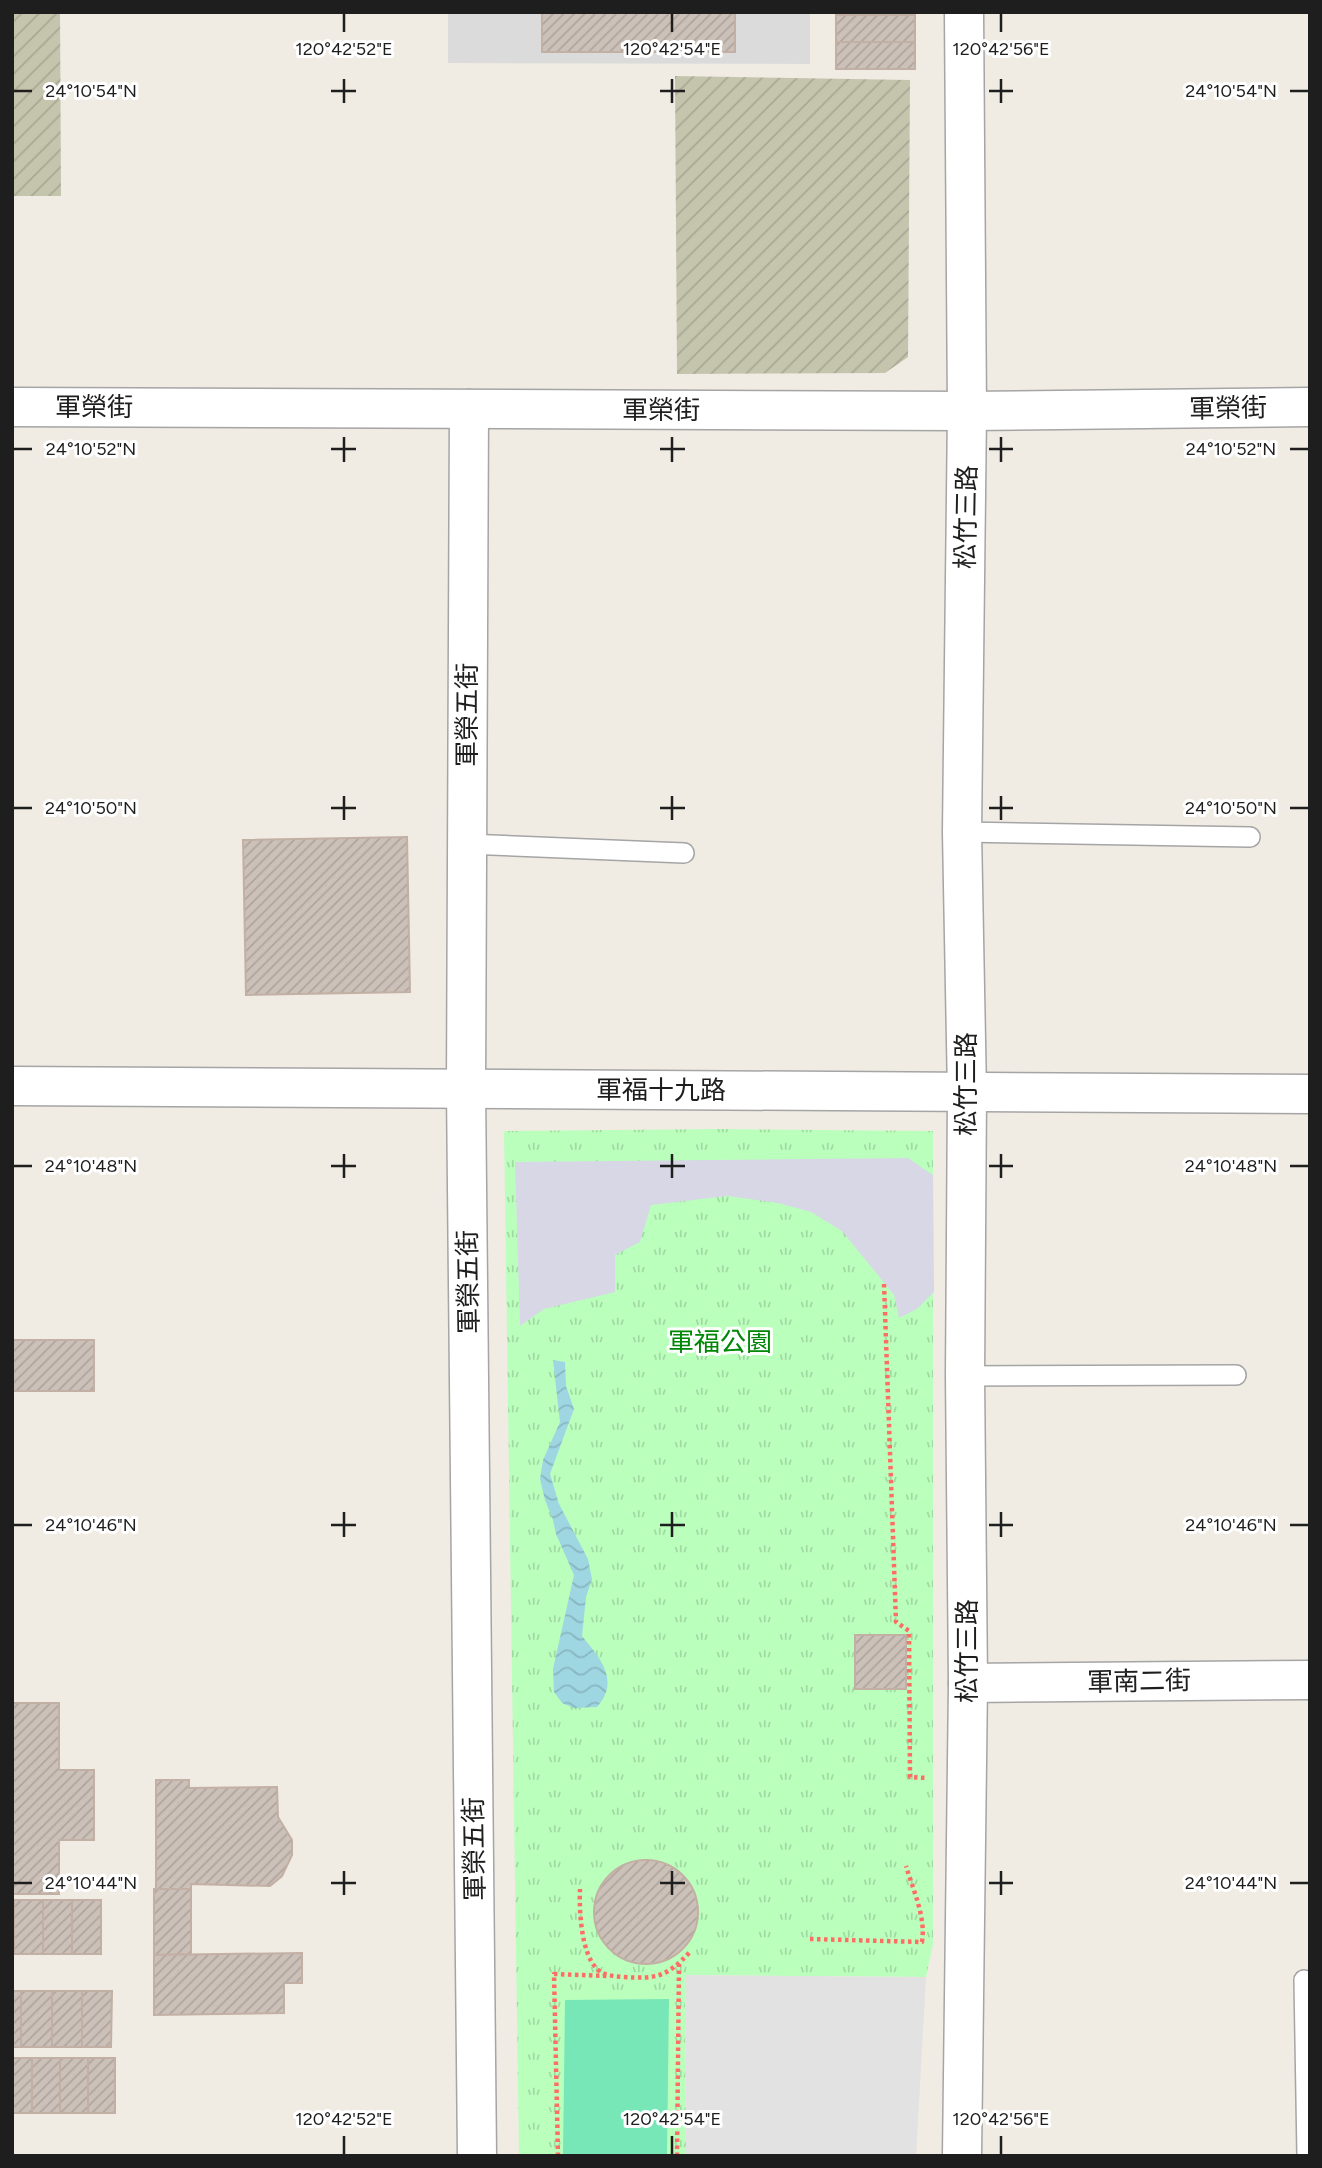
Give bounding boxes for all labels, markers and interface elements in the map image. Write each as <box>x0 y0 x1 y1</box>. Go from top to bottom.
text: 120°42'52"E <box>295 38 393 60</box>
text: 120°42'54"E <box>623 38 721 60</box>
text: 120°42'56"E <box>952 38 1050 60</box>
text: 24°10'54"N <box>45 80 137 102</box>
text: 24°10'54"N <box>1185 80 1277 102</box>
street label: 軍榮街 <box>55 391 133 423</box>
street label: 軍榮街 <box>1189 391 1267 425</box>
street label: 軍榮街 <box>622 394 700 426</box>
text: 24°10'52"N <box>46 438 136 460</box>
text: 24°10'52"N <box>1186 438 1276 460</box>
street label: 松竹三路 <box>949 465 983 569</box>
street label: 軍榮五街 <box>451 663 483 767</box>
text: 24°10'50"N <box>45 797 137 819</box>
text: 24°10'50"N <box>1185 797 1277 819</box>
street label: 松竹三路 <box>950 1032 982 1136</box>
street label: 軍福十九路 <box>596 1074 726 1106</box>
text: 24°10'48"N <box>45 1155 137 1177</box>
text: 24°10'48"N <box>1185 1155 1277 1177</box>
street label: 軍榮五街 <box>451 1230 485 1334</box>
park label: 軍福公園 <box>668 1326 772 1358</box>
text: 24°10'46"N <box>45 1514 137 1536</box>
text: 24°10'46"N <box>1185 1514 1277 1536</box>
street label: 松竹三路 <box>951 1599 983 1703</box>
street label: 軍南二街 <box>1087 1664 1191 1698</box>
street label: 軍榮五街 <box>457 1797 491 1901</box>
text: 24°10'44"N <box>45 1872 137 1894</box>
text: 24°10'44"N <box>1185 1872 1277 1894</box>
text: 120°42'52"E <box>295 2108 393 2130</box>
text: 120°42'54"E <box>623 2108 721 2130</box>
text: 120°42'56"E <box>952 2108 1050 2130</box>

